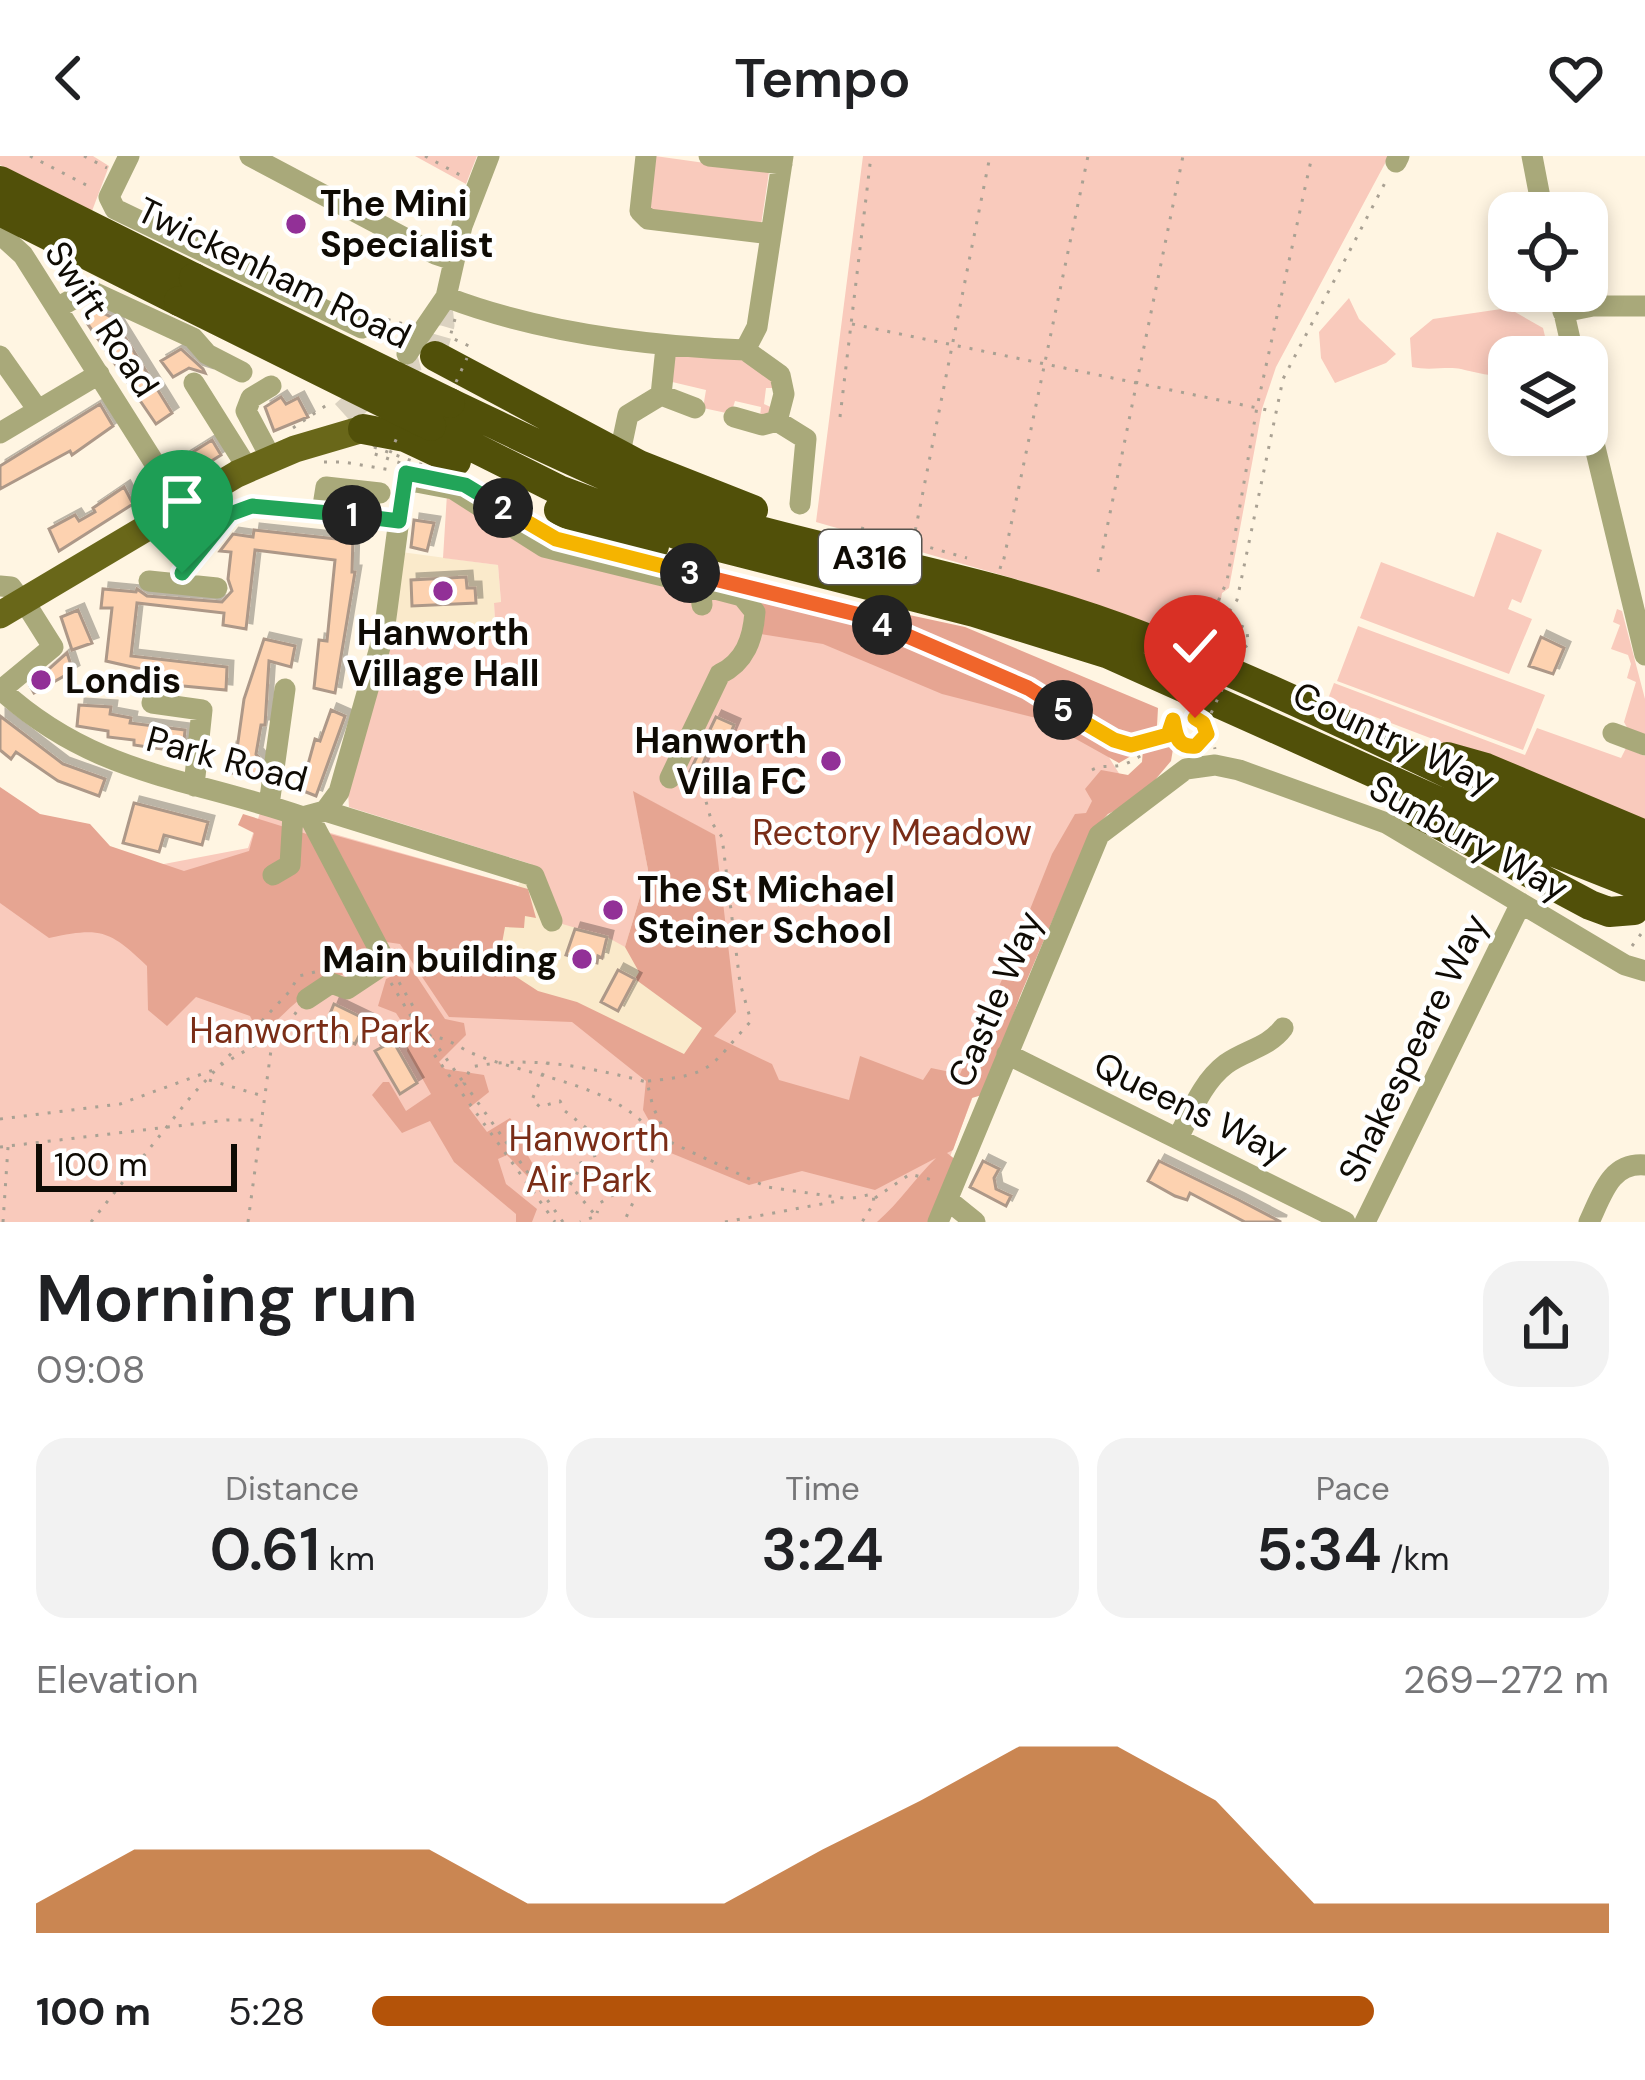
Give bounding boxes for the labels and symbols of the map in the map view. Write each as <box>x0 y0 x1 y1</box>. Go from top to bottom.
place label: The Mini Specialist <box>320 180 494 268</box>
street label: Twickenham Road <box>129 186 419 360</box>
marker: The Mini Specialist <box>283 211 309 237</box>
street label: Swift Road <box>34 232 170 406</box>
pin <box>131 450 233 573</box>
pin: 2 <box>473 478 533 538</box>
pin: 1 <box>322 485 382 545</box>
road number: A316 <box>819 530 921 584</box>
pin: 3 <box>660 543 720 603</box>
marker: Hanworth Village Hall <box>430 578 456 604</box>
pin: 4 <box>852 595 912 655</box>
pin <box>1144 595 1246 718</box>
place label: Hanworth Village Hall <box>347 609 539 697</box>
place label: Londis <box>65 657 181 704</box>
marker: Londis <box>28 667 54 693</box>
street label: Country Way <box>1285 671 1503 805</box>
pin: 5 <box>1033 680 1093 740</box>
street label: Park Road <box>141 715 313 803</box>
place label: Hanworth Villa FC <box>635 717 807 805</box>
marker: Hanworth Villa FC <box>818 748 844 774</box>
street label: Sunbury Way <box>1361 764 1577 912</box>
park label: Rectory Meadow <box>752 809 1032 856</box>
place label: The St Michael Steiner School <box>637 866 895 954</box>
marker: The St Michael Steiner School <box>600 897 626 923</box>
street label: Castle Way <box>937 904 1053 1094</box>
street label: Shakespeare Way <box>1327 906 1499 1190</box>
place label: Main building <box>322 936 558 983</box>
marker: Main building <box>569 946 595 972</box>
park label: Hanworth Park <box>189 1007 431 1054</box>
street label: Queens Way <box>1086 1041 1296 1175</box>
park label: Hanworth Air Park <box>508 1115 670 1203</box>
scale bar <box>36 1138 237 1191</box>

